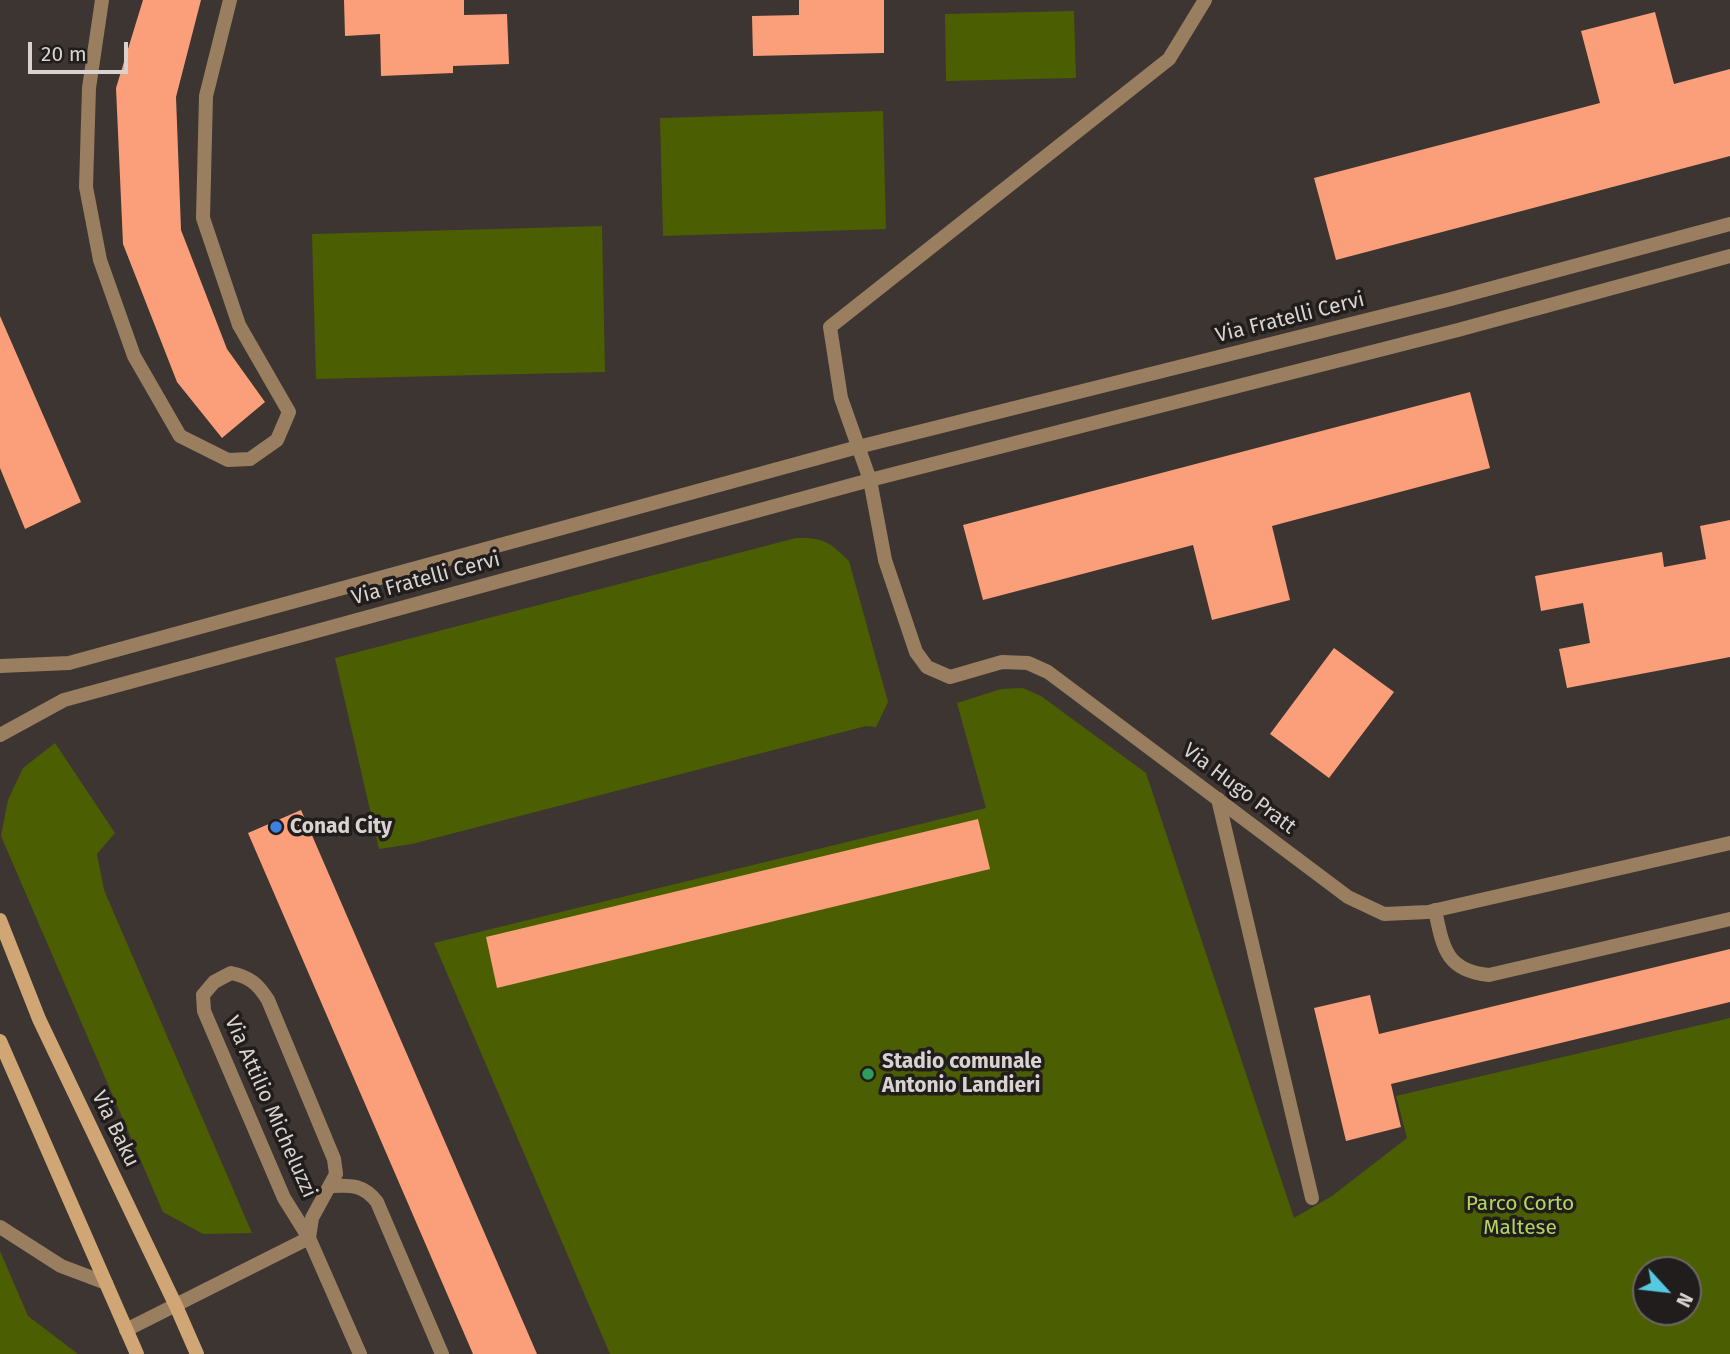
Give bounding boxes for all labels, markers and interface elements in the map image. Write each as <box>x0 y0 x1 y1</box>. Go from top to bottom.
scale bar <box>32 28 131 72</box>
text: 20 m <box>41 41 87 67</box>
street label: Via Fratelli Cervi <box>1213 287 1367 349</box>
street label: Via Fratelli Cervi <box>349 547 503 611</box>
street label: Via Hugo Pratt <box>1177 738 1301 840</box>
place label: Conad City <box>290 814 392 840</box>
marker: Conad City <box>268 819 284 835</box>
street label: Via Attilio Micheluzzi <box>219 1012 321 1202</box>
place label: Stadio comunale Antonio Landieri <box>882 1049 1042 1099</box>
marker: Stadio comunale Antonio Landieri <box>860 1066 876 1082</box>
street label: Via Baku <box>86 1087 144 1171</box>
park label: Parco Corto Maltese <box>1466 1191 1574 1241</box>
north arrow <box>1632 1256 1702 1326</box>
text: N <box>1671 1289 1697 1311</box>

